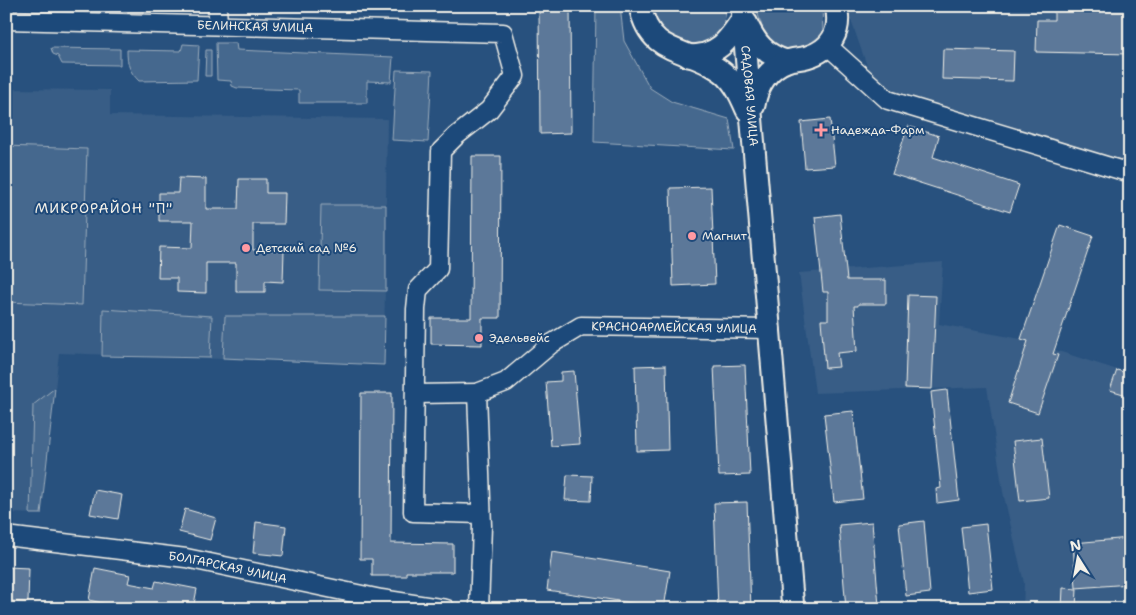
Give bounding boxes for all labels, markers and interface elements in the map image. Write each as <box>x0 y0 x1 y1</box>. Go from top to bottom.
street label: БЕЛИНСКАЯ УЛИЦА <box>197 17 314 36</box>
street label: САДОВАЯ УЛИЦА <box>737 45 762 147</box>
place label: Надежда-Фарм <box>831 122 924 138</box>
marker: Надежда-Фарм <box>815 124 827 136</box>
district label: МИКРОРАЙОН "П" <box>35 199 173 217</box>
place label: Магнит <box>702 228 748 244</box>
marker: Магнит <box>686 230 698 242</box>
place label: Детский сад №6 <box>256 240 357 256</box>
marker: Детский сад №6 <box>240 242 252 254</box>
street label: КРАСНОАРМЕЙСКАЯ УЛИЦА <box>591 318 757 337</box>
place label: Эдельвейс <box>489 330 550 346</box>
marker: Эдельвейс <box>473 332 485 344</box>
north arrow <box>1054 532 1104 582</box>
text: N <box>1068 535 1083 555</box>
street label: БОЛГАРСКАЯ УЛИЦА <box>168 548 289 587</box>

